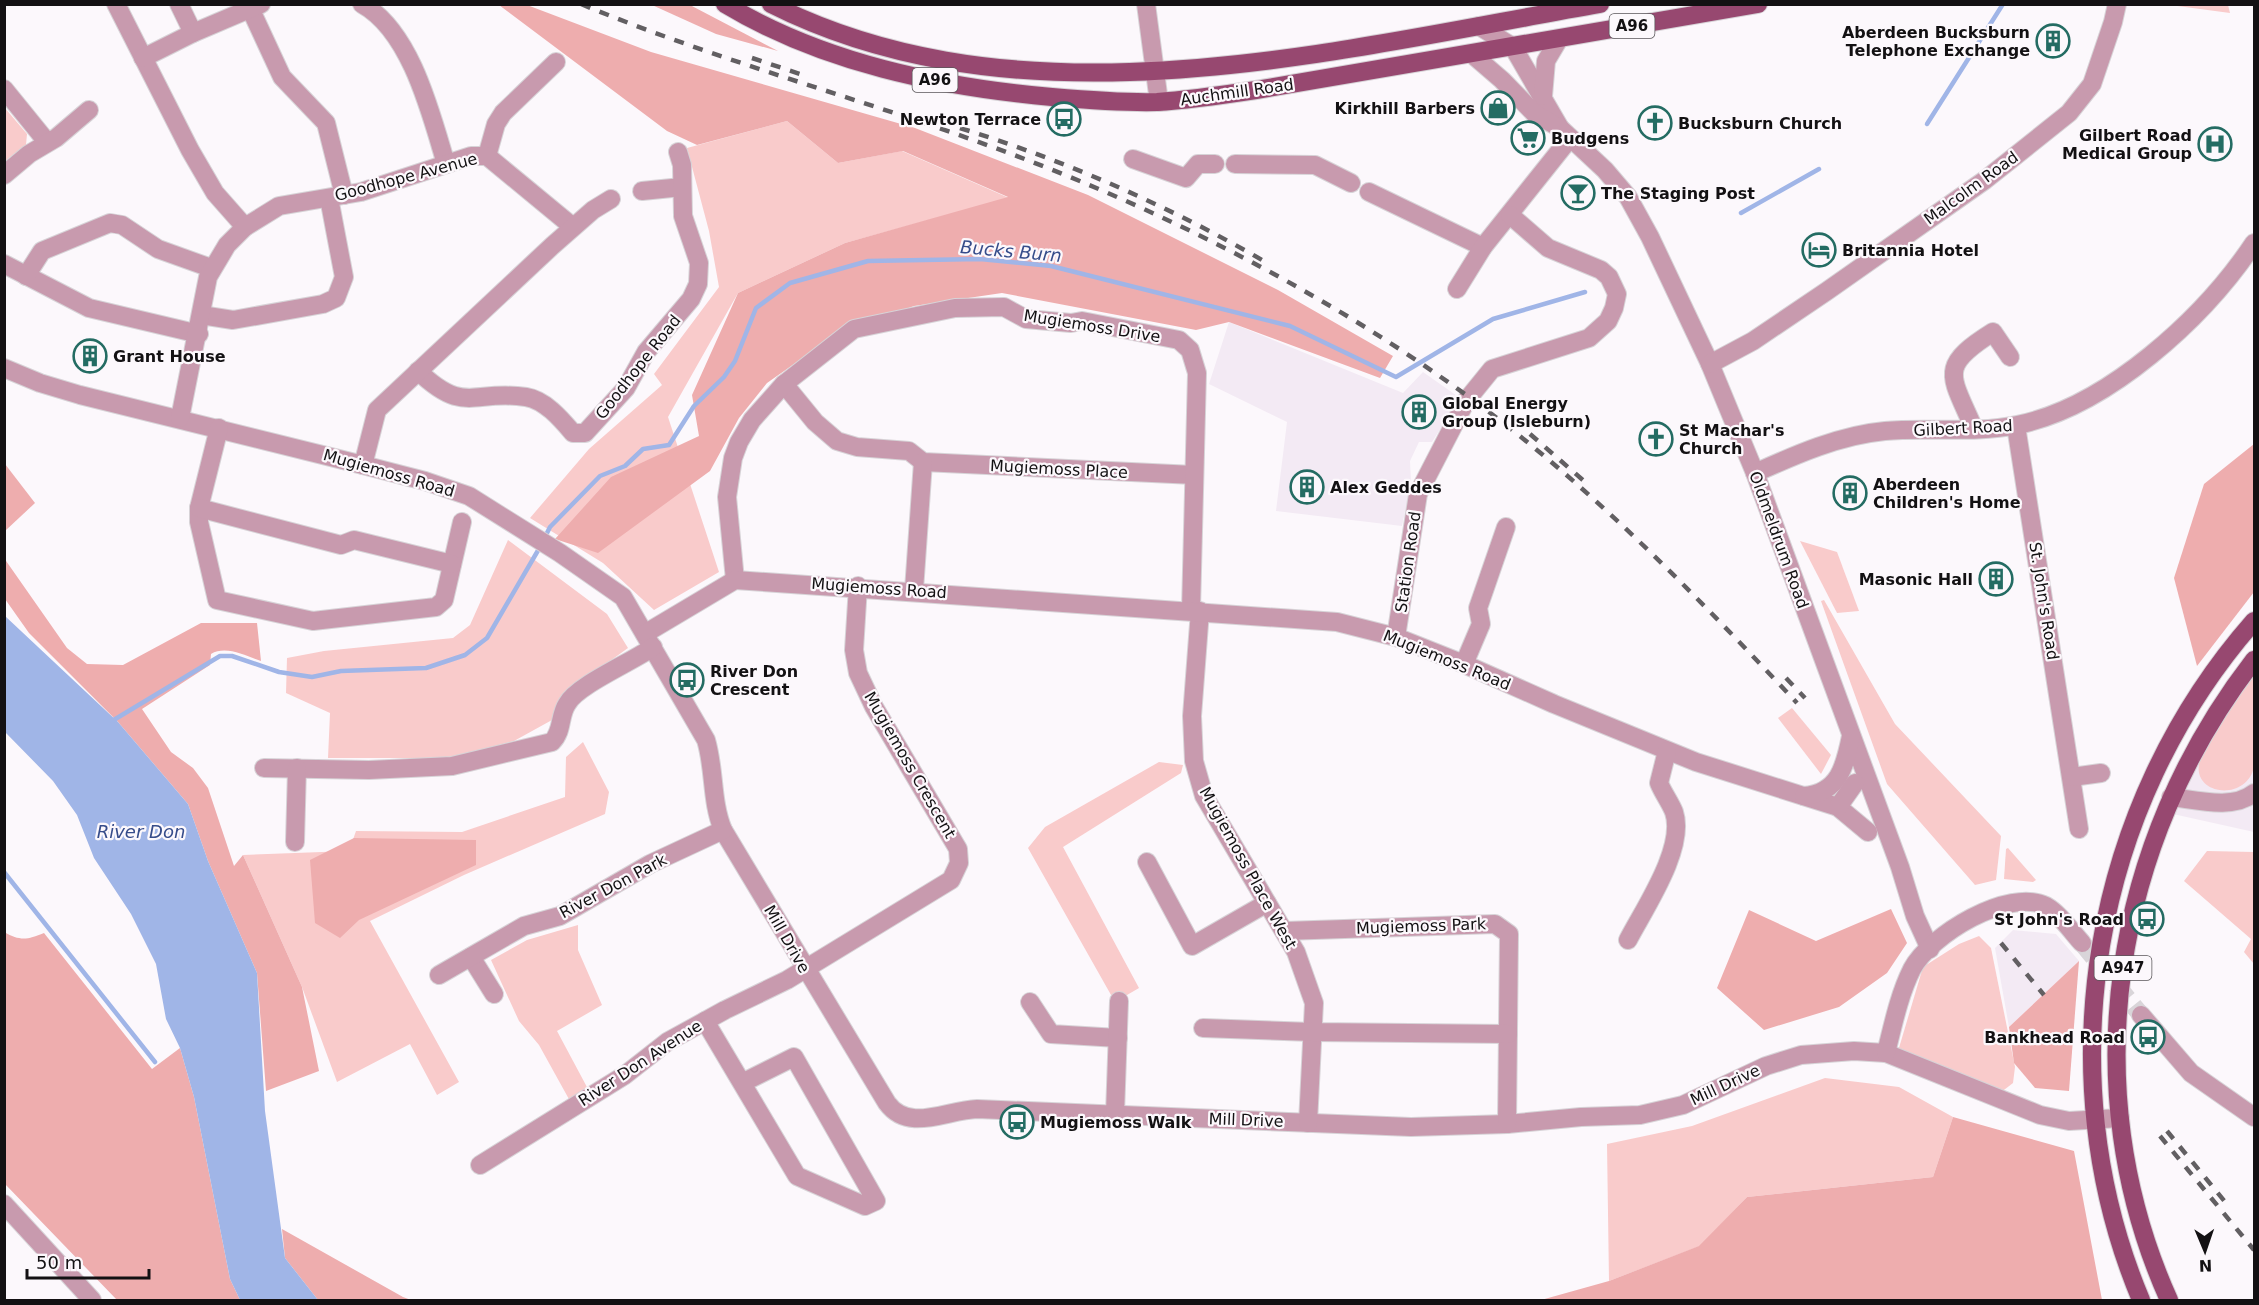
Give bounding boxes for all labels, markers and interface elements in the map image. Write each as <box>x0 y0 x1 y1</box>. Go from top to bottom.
road number: A96 <box>1610 14 1654 38</box>
place label: Aberdeen Bucksburn Telephone Exchange <box>1842 23 2030 60</box>
building icon: Aberdeen Bucksburn Telephone Exchange <box>2035 23 2071 59</box>
road number: A96 <box>912 68 958 92</box>
street label: Auchmill Road <box>1179 75 1295 109</box>
shop icon: Kirkhill Barbers <box>1480 90 1516 126</box>
place label: Kirkhill Barbers <box>1335 99 1475 118</box>
bus stop icon: Newton Terrace <box>1046 101 1082 137</box>
church icon: Bucksburn Church <box>1637 105 1673 141</box>
place label: Newton Terrace <box>900 110 1041 129</box>
place label: Bucksburn Church <box>1678 114 1842 133</box>
supermarket icon: Budgens <box>1510 120 1546 156</box>
place label: Gilbert Road Medical Group <box>2062 126 2192 163</box>
hospital icon: Gilbert Road Medical Group <box>2197 126 2233 162</box>
place label: Budgens <box>1551 129 1629 148</box>
street label: Malcolm Road <box>1920 147 2022 229</box>
street label: Goodhope Avenue <box>333 149 479 205</box>
bar icon: The Staging Post <box>1560 175 1596 211</box>
place label: The Staging Post <box>1601 184 1755 203</box>
hotel icon: Britannia Hotel <box>1801 232 1837 268</box>
water label: Bucks Burn <box>959 236 1063 266</box>
place label: Britannia Hotel <box>1842 241 1979 260</box>
street label: Mugiemoss Drive <box>1022 306 1162 346</box>
street label: Goodhope Road <box>591 311 685 423</box>
building icon: Grant House <box>72 338 108 374</box>
place label: Grant House <box>113 347 226 366</box>
building icon: Global Energy Group (Isleburn) <box>1401 394 1437 430</box>
place label: Global Energy Group (Isleburn) <box>1442 394 1591 431</box>
street label: Gilbert Road <box>1913 416 2013 440</box>
church icon: St Machar's Church <box>1638 421 1674 457</box>
place label: St Machar's Church <box>1679 421 1784 458</box>
street label: Mugiemoss Road <box>321 445 457 501</box>
street label: Mugiemoss Place <box>990 456 1128 482</box>
building icon: Alex Geddes <box>1289 469 1325 505</box>
street label: Oldmeldrum Road <box>1745 469 1813 611</box>
building icon: Aberdeen Children's Home <box>1832 475 1868 511</box>
place label: Aberdeen Children's Home <box>1873 475 2021 512</box>
place label: Alex Geddes <box>1330 478 1442 497</box>
street label: Station Road <box>1391 510 1425 614</box>
street label: St. John's Road <box>2025 541 2063 661</box>
building icon: Masonic Hall <box>1978 561 2014 597</box>
place label: Masonic Hall <box>1859 570 1973 589</box>
street label: Mugiemoss Road <box>811 574 947 602</box>
street label: Mugiemoss Road <box>1381 626 1513 694</box>
bus stop icon: River Don Crescent <box>669 662 705 698</box>
place label: River Don Crescent <box>710 662 798 699</box>
street label: Mugiemoss Crescent <box>860 688 960 842</box>
street label: Mugiemoss Place West <box>1195 784 1301 952</box>
water label: River Don <box>97 821 185 842</box>
street label: River Don Park <box>556 849 670 922</box>
bus stop icon: St John's Road <box>2129 901 2165 937</box>
street label: Mill Drive <box>760 902 814 976</box>
place label: St John's Road <box>1994 910 2124 929</box>
street label: Mugiemoss Park <box>1356 914 1487 938</box>
road number: A947 <box>2094 956 2152 980</box>
street label: River Don Avenue <box>575 1016 705 1110</box>
bus stop icon: Bankhead Road <box>2130 1019 2166 1055</box>
place label: Bankhead Road <box>1984 1028 2125 1047</box>
street label: Mill Drive <box>1687 1061 1763 1109</box>
bus stop icon: Mugiemoss Walk <box>999 1104 1035 1140</box>
street label: Mill Drive <box>1208 1109 1284 1131</box>
place label: Mugiemoss Walk <box>1040 1113 1192 1132</box>
north arrow <box>2175 1221 2235 1281</box>
scale bar <box>27 1242 148 1280</box>
text: 50 m <box>36 1252 82 1273</box>
text: N <box>2198 1256 2213 1275</box>

